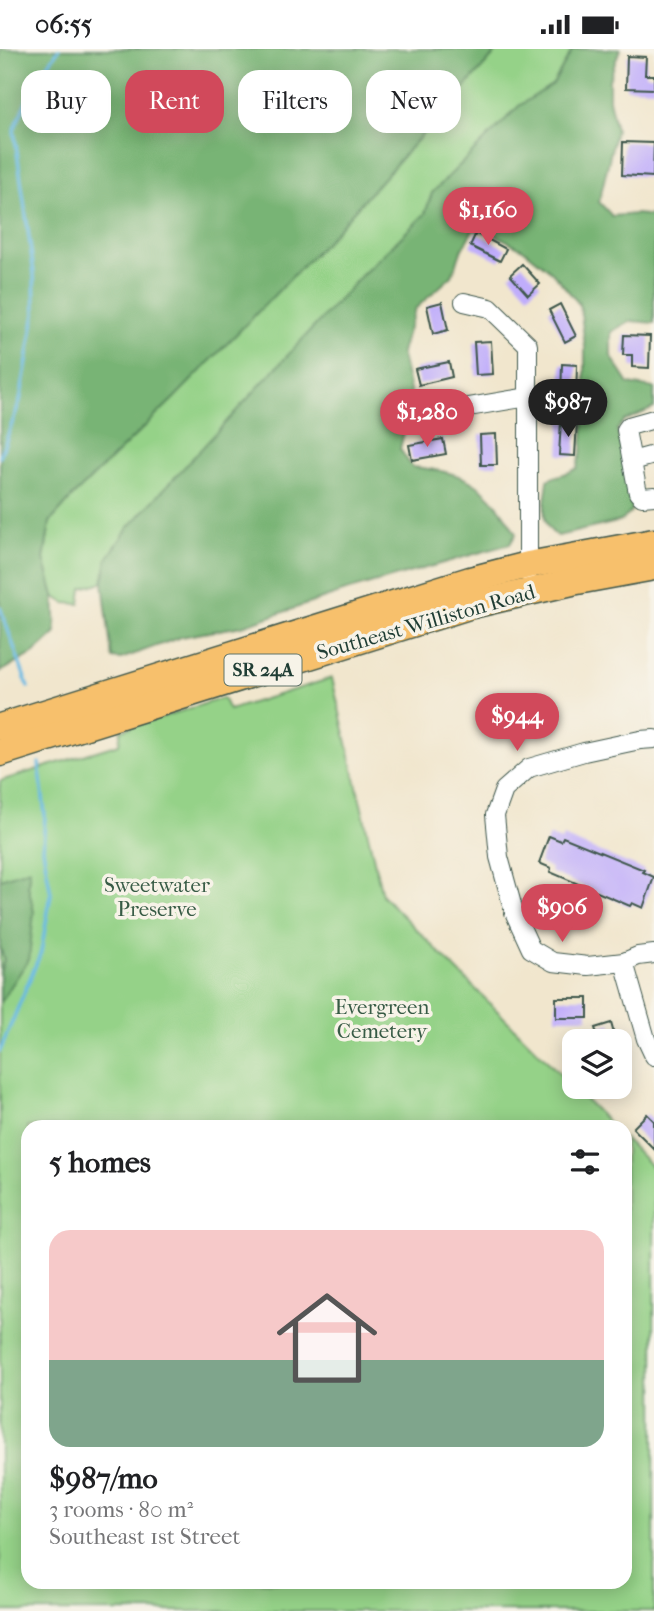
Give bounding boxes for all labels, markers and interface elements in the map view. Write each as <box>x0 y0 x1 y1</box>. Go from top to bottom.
text: 06:55 <box>35 9 92 40</box>
chip: Buy <box>21 70 111 133</box>
chip: Rent <box>125 70 224 133</box>
chip: Filters <box>238 70 352 133</box>
chip: New <box>366 70 461 133</box>
pin: $1,160 <box>431 187 545 247</box>
text: $1,160 <box>459 196 517 223</box>
pin: $987 <box>527 379 609 439</box>
text: $987 <box>544 388 592 415</box>
pin: $1,280 <box>370 389 484 449</box>
text: $1,280 <box>396 398 458 425</box>
street label: Southeast Williston Road <box>314 579 538 665</box>
road number: SR 24A <box>224 655 302 685</box>
pin: $944 <box>476 693 558 753</box>
text: $944 <box>491 702 543 729</box>
park label: Sweetwater Preserve <box>104 873 210 921</box>
pin: $906 <box>521 885 603 944</box>
text: $906 <box>537 893 587 920</box>
park label: Evergreen Cemetery <box>335 995 429 1043</box>
map controls <box>562 1029 632 1099</box>
button: layers <box>562 1029 632 1099</box>
icon: filters <box>566 1143 604 1181</box>
text: 5 homes <box>49 1145 151 1180</box>
icon: home <box>264 1275 390 1401</box>
text: $987/mo <box>49 1461 158 1496</box>
text: 3 rooms · 80 m² <box>49 1496 193 1523</box>
text: Southeast 1st Street <box>49 1523 240 1550</box>

